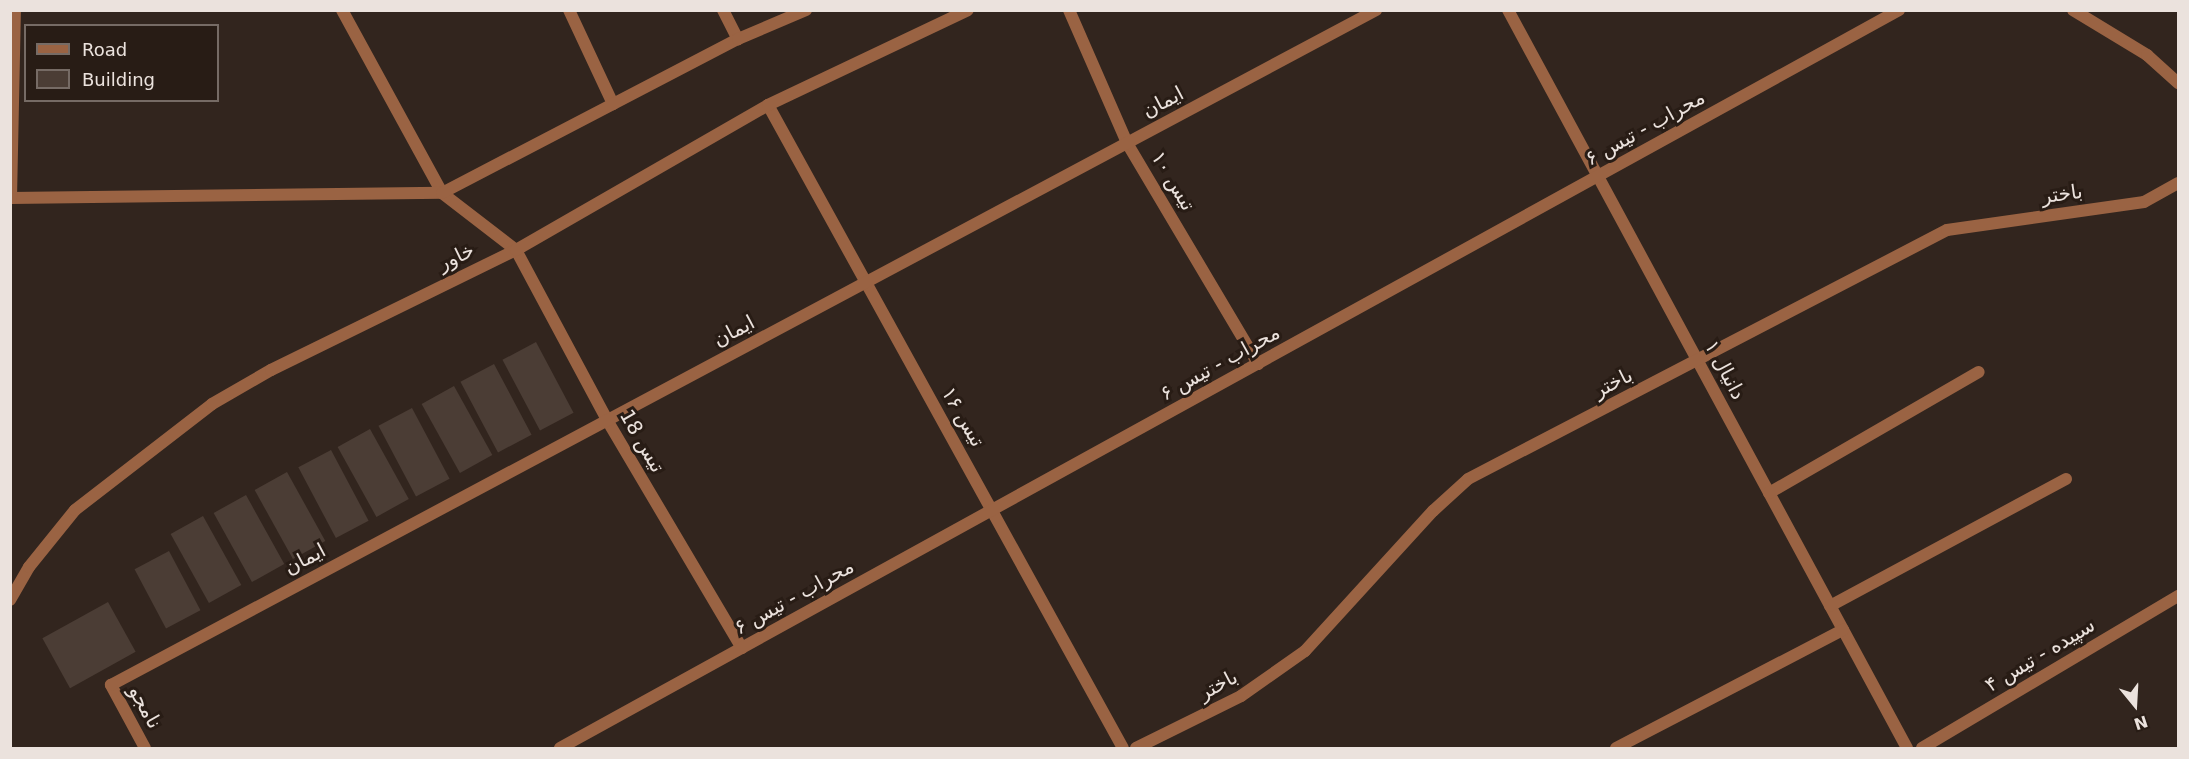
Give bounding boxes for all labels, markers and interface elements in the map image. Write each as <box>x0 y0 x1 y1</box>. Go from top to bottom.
legend <box>24 24 219 102</box>
text: Road <box>82 39 127 60</box>
text: Building <box>82 69 155 90</box>
street label: ایمان <box>1138 81 1188 123</box>
street label: محراب - تیس ۶ <box>1581 85 1709 171</box>
street label: تیس ۱۰ <box>1146 147 1200 215</box>
street label: باختر <box>2040 179 2084 209</box>
street label: خاور <box>434 238 478 276</box>
street label: ایمان <box>709 310 759 352</box>
street label: محراب - تیس ۶ <box>1156 320 1284 406</box>
street label: دانیال ۱ <box>1699 336 1751 404</box>
street label: باختر <box>1589 363 1637 403</box>
street label: تیس ۱۶ <box>936 383 990 451</box>
street label: تیس 18 <box>614 405 670 477</box>
street label: ایمان <box>280 538 330 580</box>
street label: محراب - تیس ۶ <box>730 554 858 640</box>
street label: سپیده - تیس ۴ <box>1981 613 2099 697</box>
street label: باختر <box>1194 665 1242 705</box>
north arrow <box>2105 675 2165 735</box>
street label: نامجو <box>123 681 167 733</box>
text: N <box>2131 711 2150 734</box>

